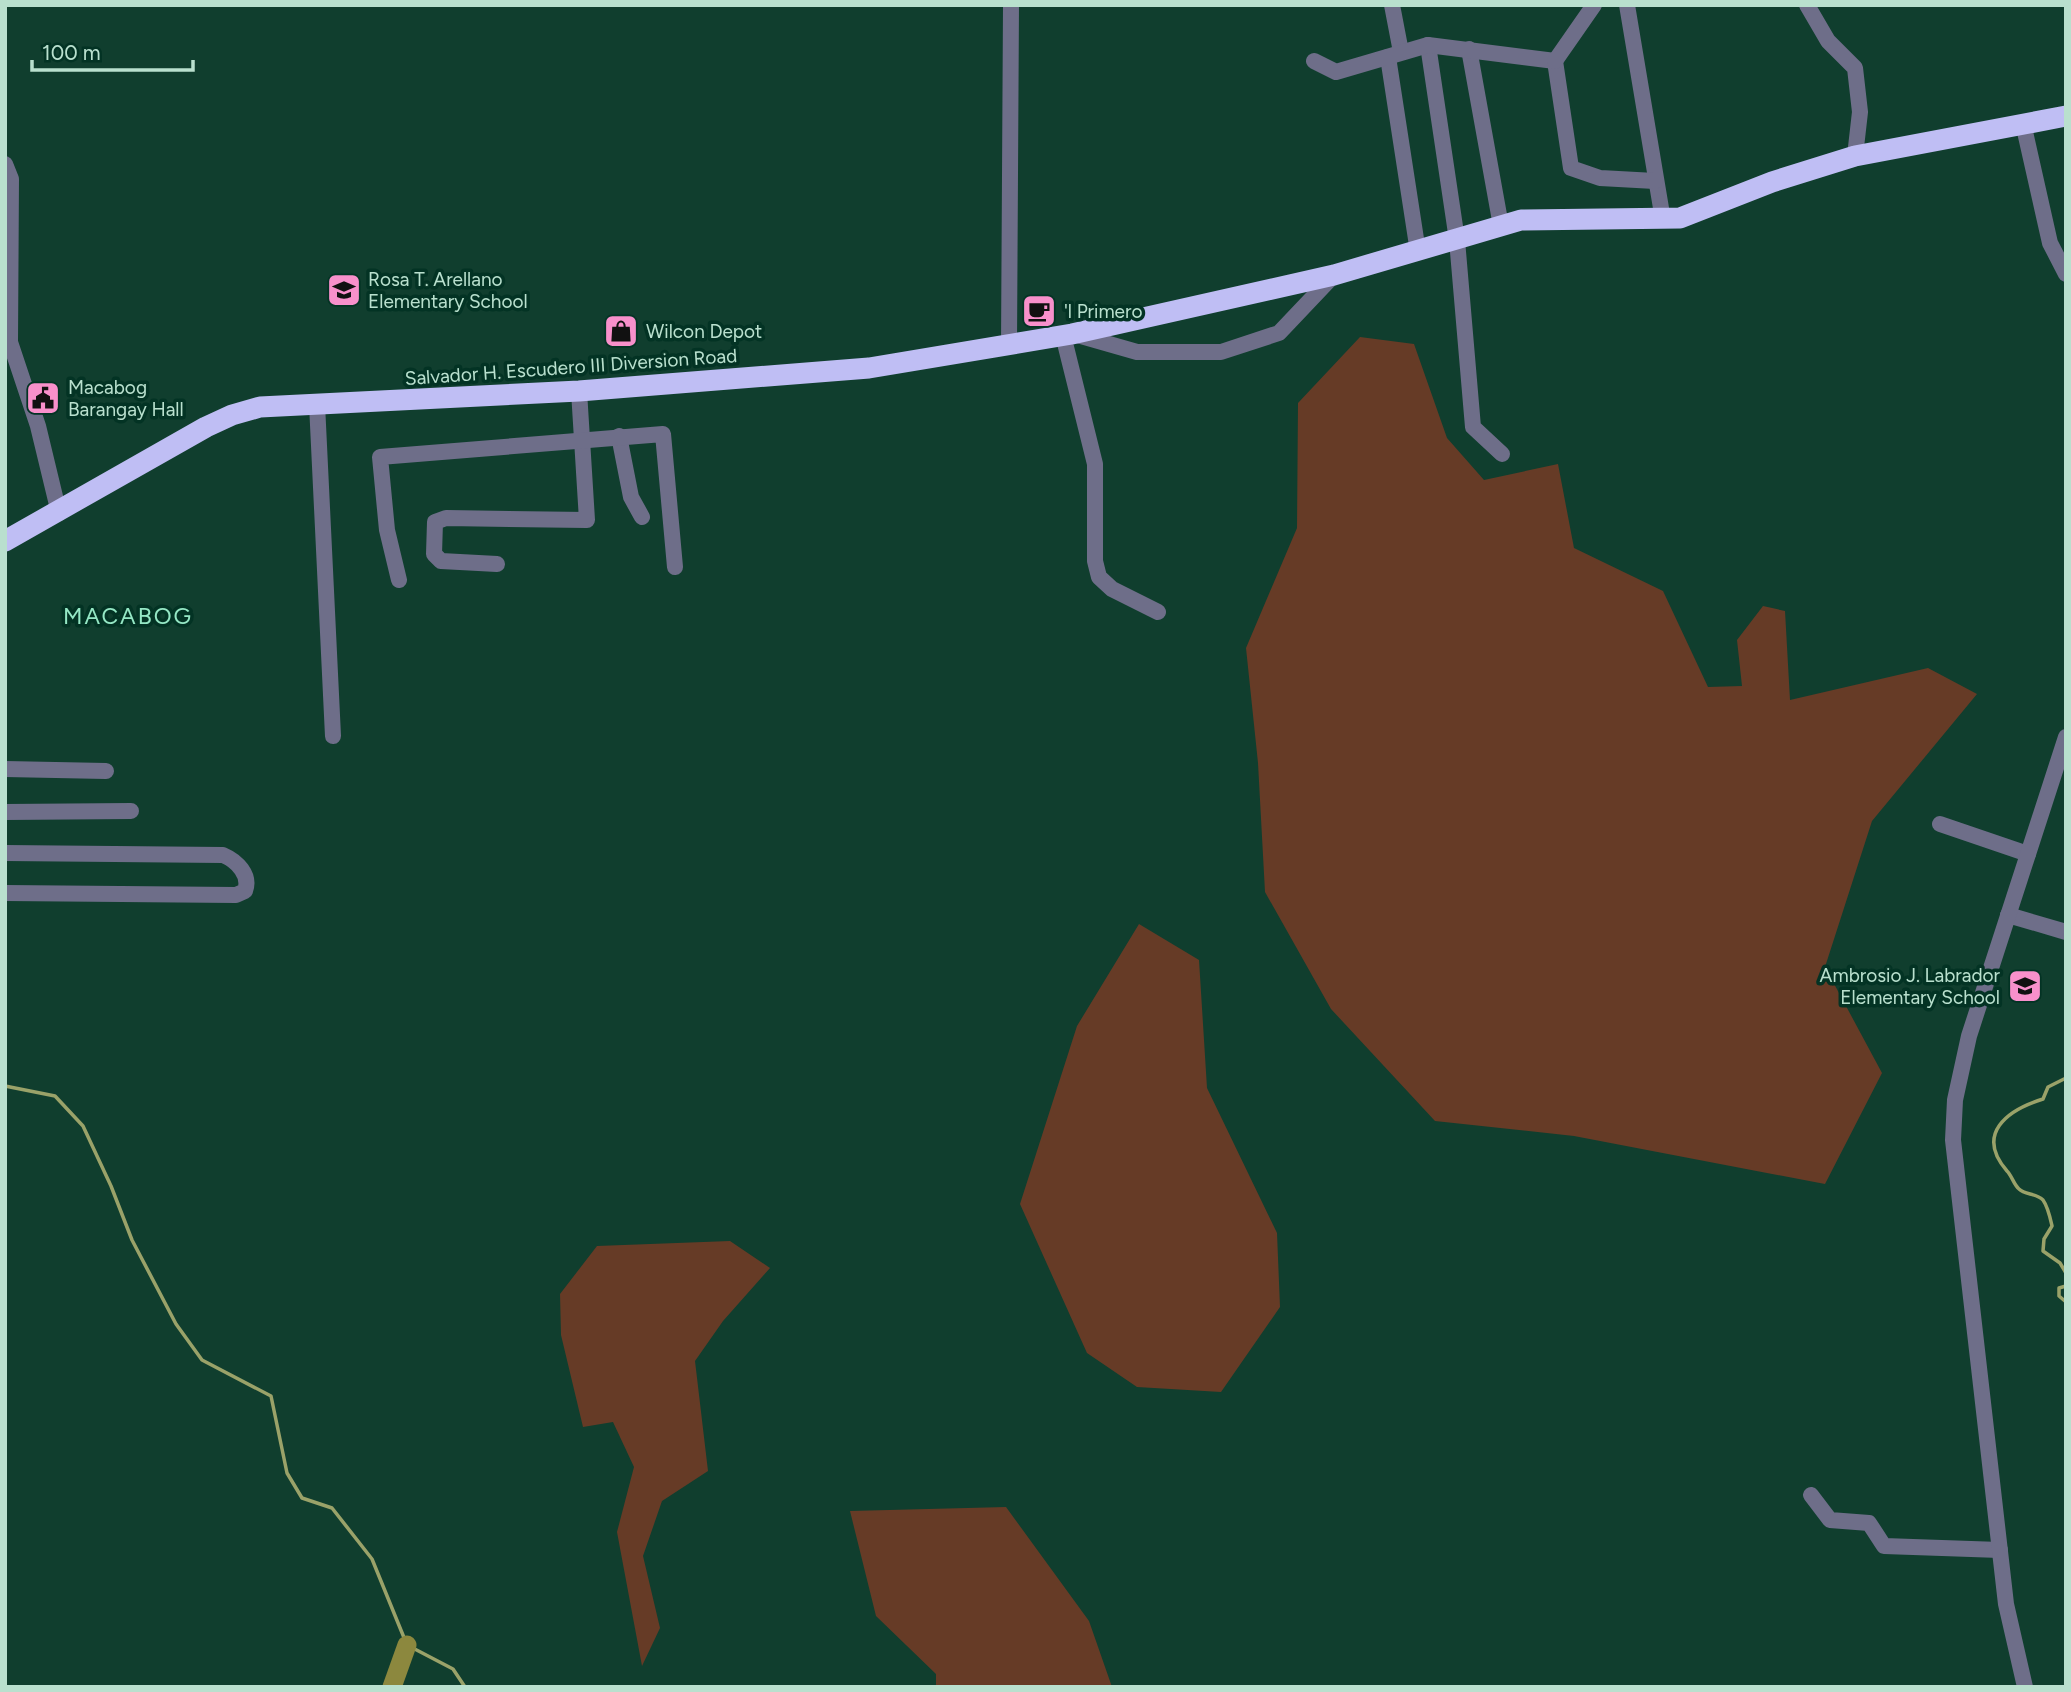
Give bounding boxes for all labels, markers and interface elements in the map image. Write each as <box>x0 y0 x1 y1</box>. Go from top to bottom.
scale bar <box>32 28 192 72</box>
text: 100 m <box>42 40 101 65</box>
place label: Rosa T. Arellano Elementary School <box>368 268 528 313</box>
school or university icon: Rosa T. Arellano Elementary School <box>325 271 363 309</box>
cafe icon: 'l Primero <box>1020 292 1058 330</box>
place label: 'l Primero <box>1064 300 1142 323</box>
shop icon: Wilcon Depot <box>602 312 640 350</box>
place label: Wilcon Depot <box>646 320 762 343</box>
street label: Salvador H. Escudero III Diversion Road <box>404 344 738 390</box>
place label: Macabog Barangay Hall <box>68 376 184 421</box>
public building icon: Macabog Barangay Hall <box>24 379 62 417</box>
district label: MACABOG <box>63 602 193 630</box>
place label: Ambrosio J. Labrador Elementary School <box>1820 964 2001 1009</box>
school or university icon: Ambrosio J. Labrador Elementary School <box>2006 967 2044 1005</box>

